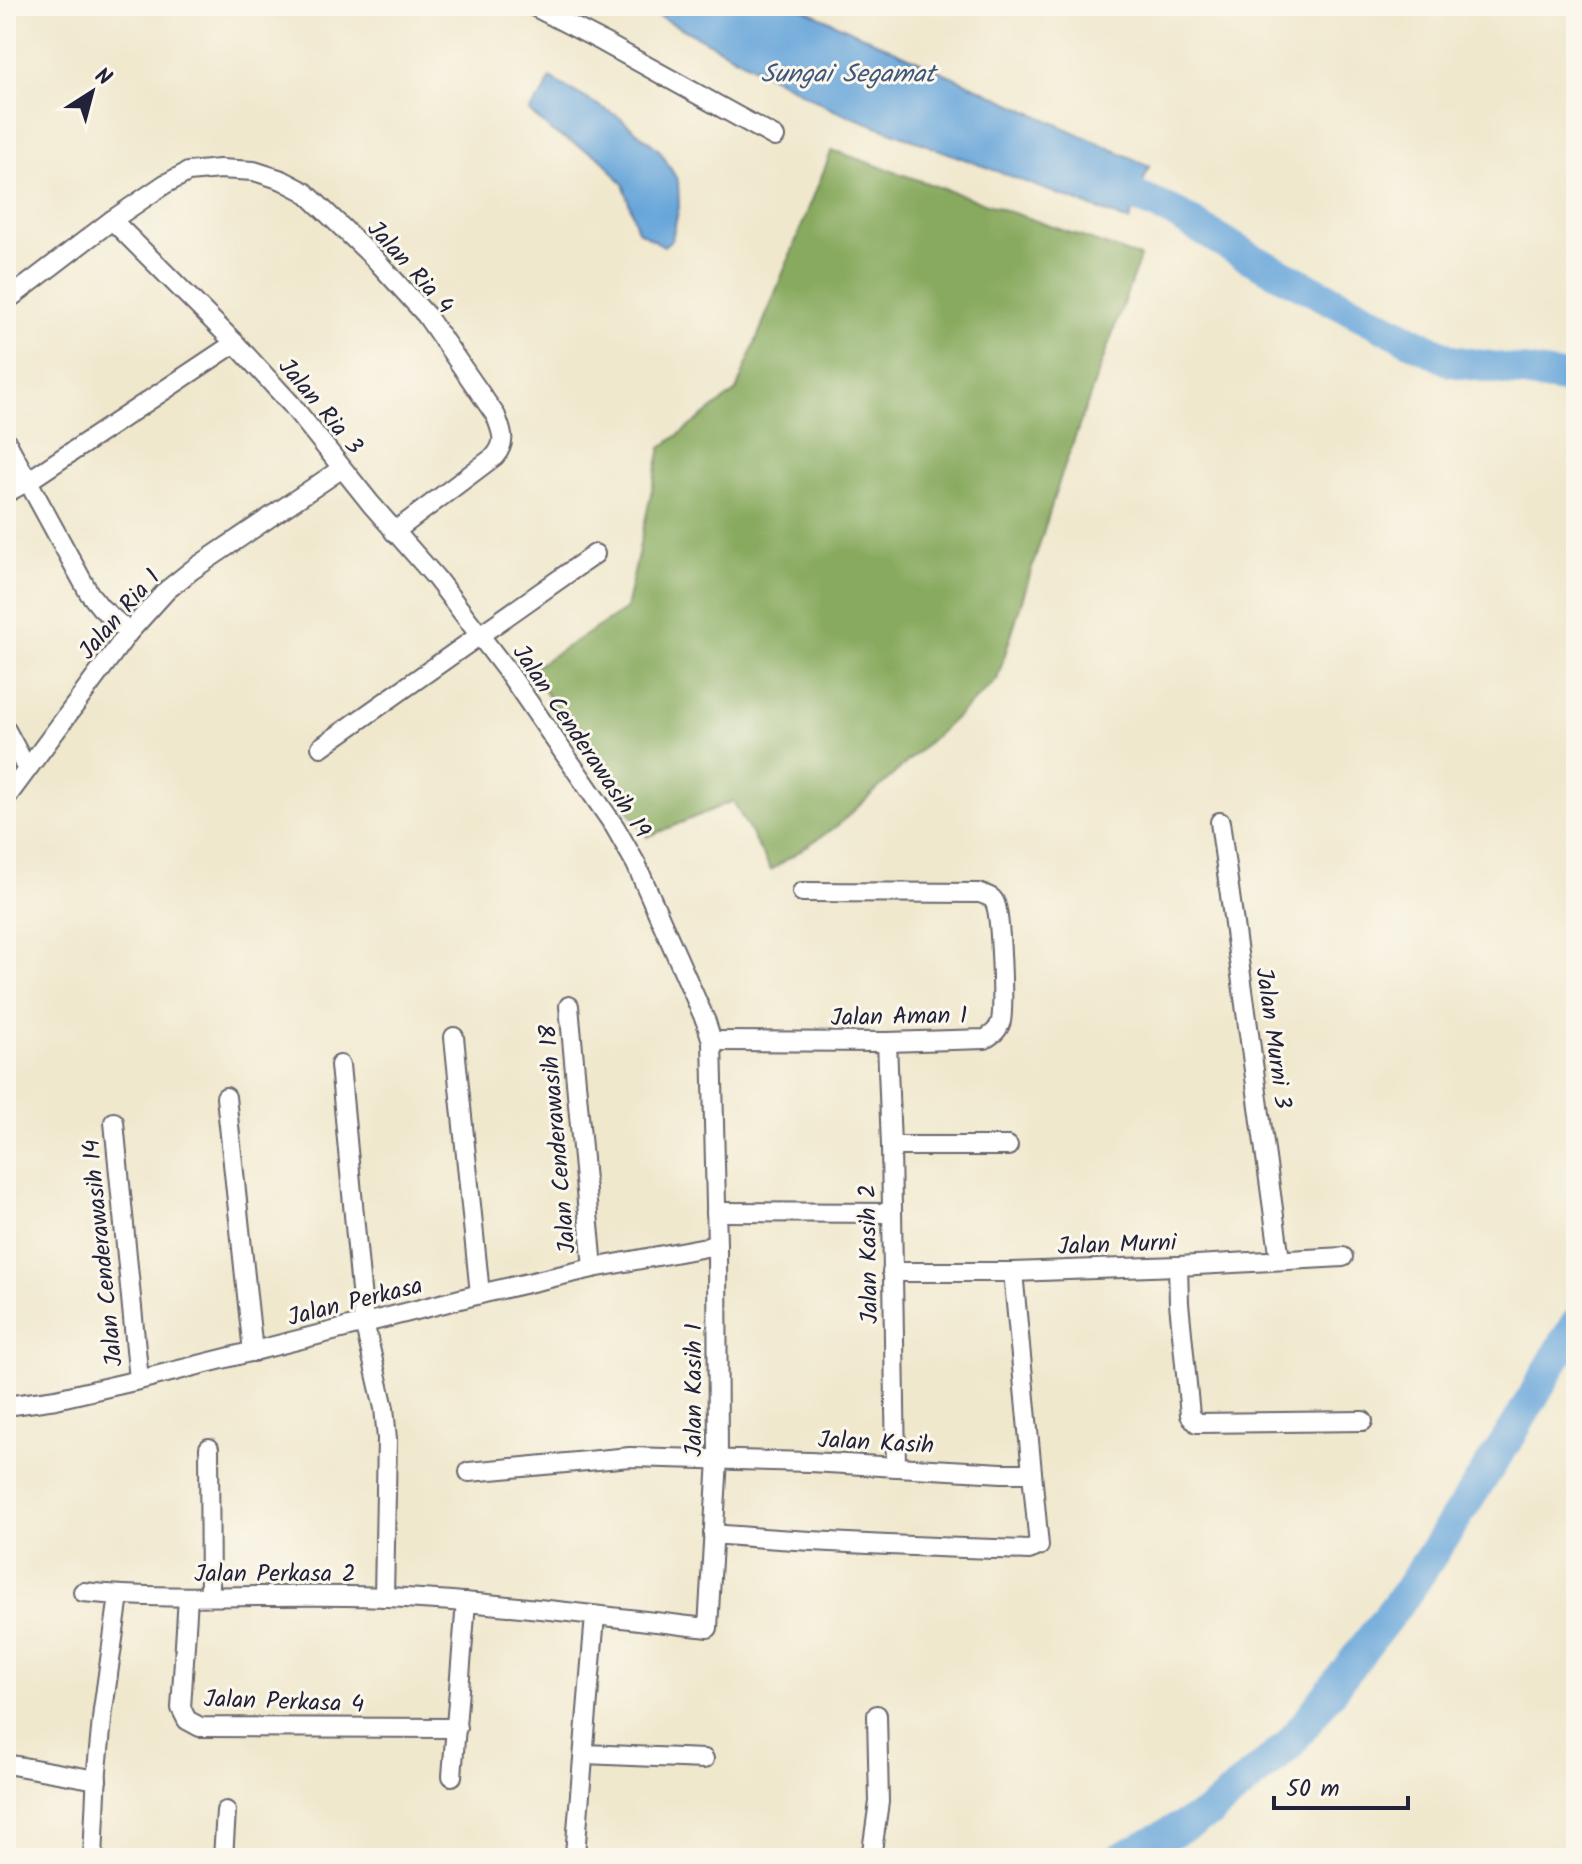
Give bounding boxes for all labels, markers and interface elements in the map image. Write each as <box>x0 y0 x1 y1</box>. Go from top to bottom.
north arrow <box>52 52 132 132</box>
water label: Sungai Segamat <box>761 54 939 96</box>
text: N <box>86 60 118 96</box>
street label: Jalan Ria 4 <box>357 212 463 324</box>
street label: Jalan Ria 3 <box>268 350 372 464</box>
street label: Jalan Ria 1 <box>69 561 171 669</box>
street label: Jalan Cenderawasih 19 <box>501 637 661 847</box>
street label: Jalan Murni 3 <box>1243 965 1302 1111</box>
street label: Jalan Aman 1 <box>830 997 968 1038</box>
street label: Jalan Cenderawasih 18 <box>529 1022 588 1255</box>
street label: Jalan Cenderawasih 14 <box>72 1137 135 1369</box>
street label: Jalan Kasih 2 <box>849 1184 890 1324</box>
street label: Jalan Murni <box>1057 1224 1178 1267</box>
street label: Jalan Perkasa <box>284 1267 427 1338</box>
street label: Jalan Kasih 1 <box>675 1323 714 1457</box>
street label: Jalan Kasih <box>817 1421 935 1466</box>
street label: Jalan Perkasa 2 <box>194 1555 356 1594</box>
street label: Jalan Perkasa 4 <box>203 1680 365 1725</box>
scale bar <box>1274 1760 1408 1810</box>
text: 50 m <box>1286 1770 1340 1809</box>

